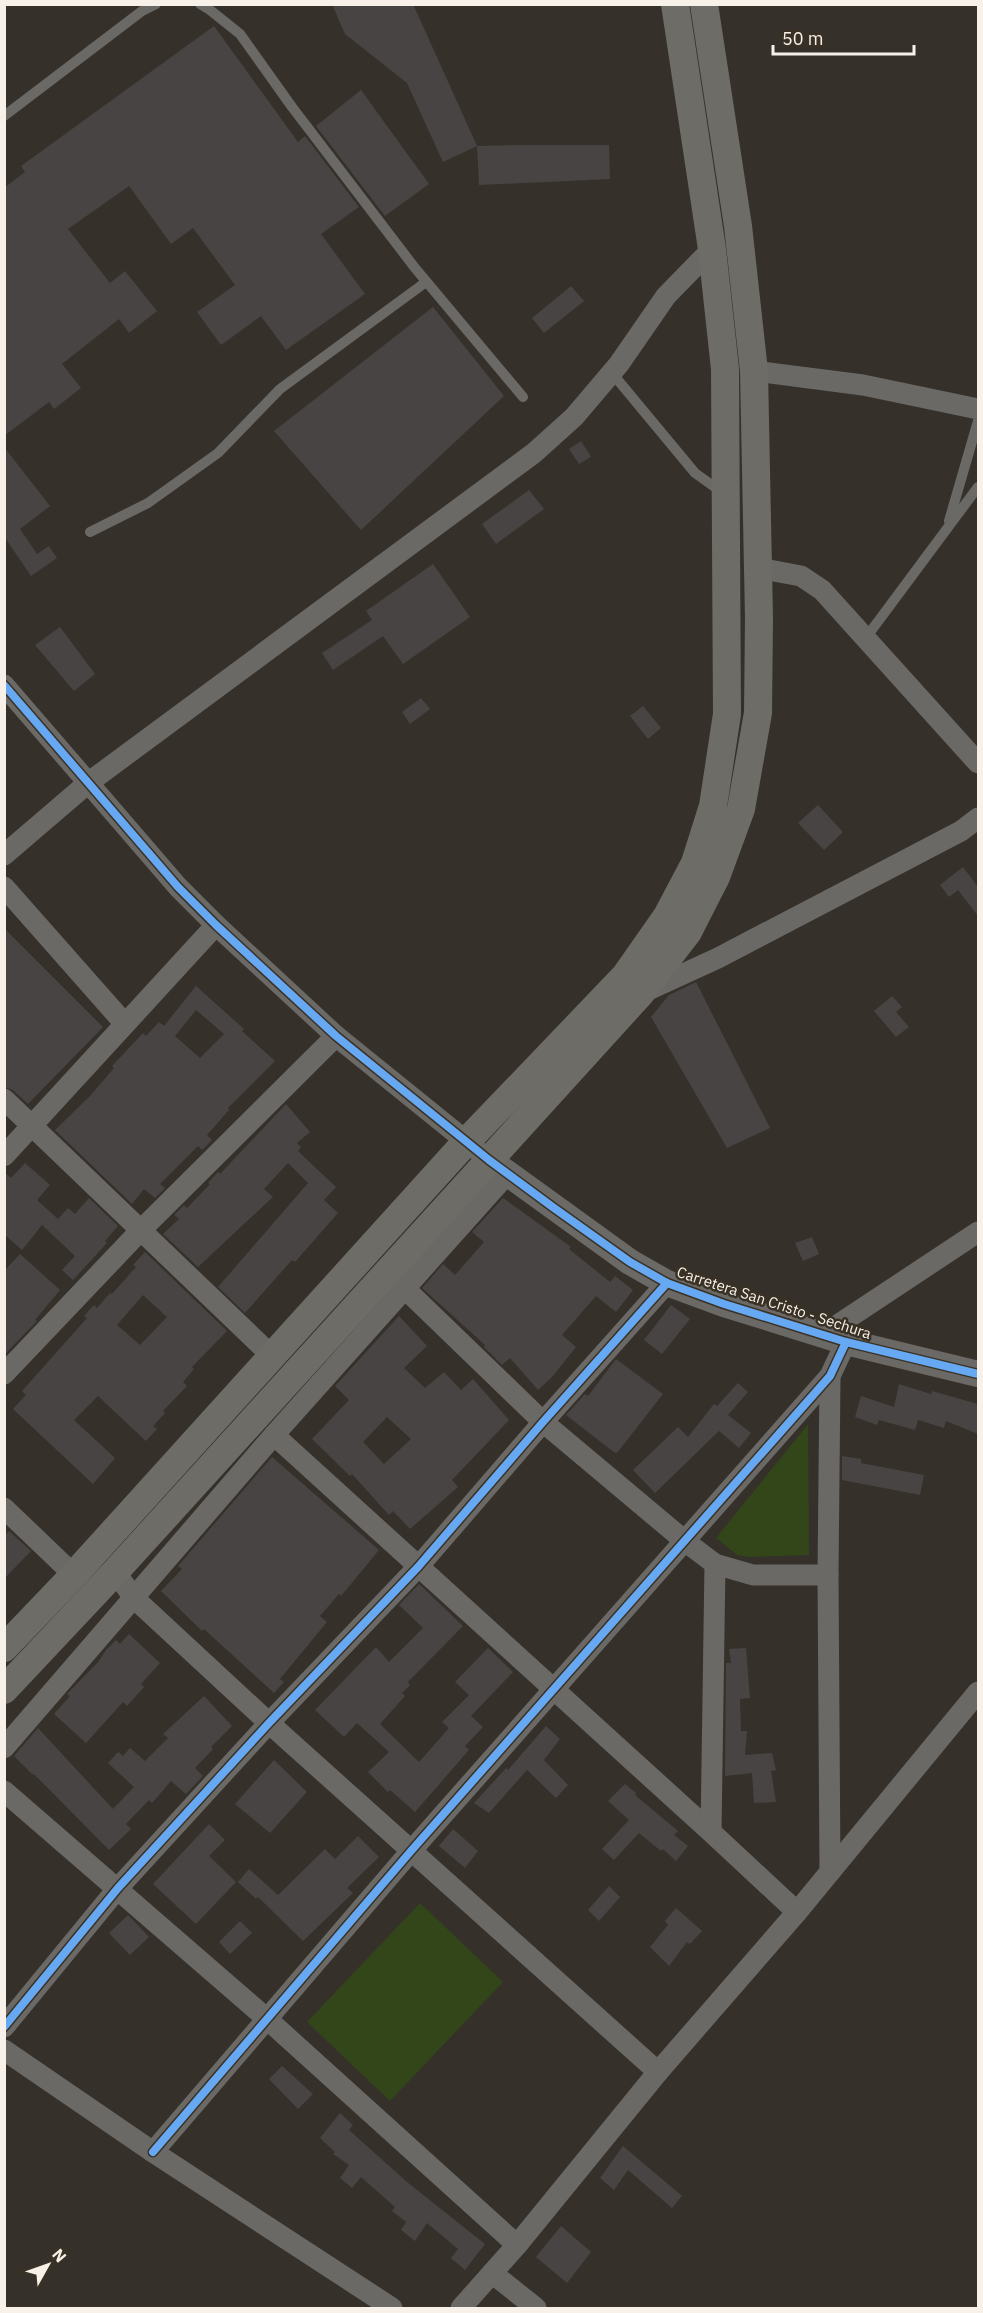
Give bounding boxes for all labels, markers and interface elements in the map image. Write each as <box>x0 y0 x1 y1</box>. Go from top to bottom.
scale bar <box>773 18 914 56</box>
text: 50 m <box>782 27 824 50</box>
street label: Carretera San Cristo - Sechura <box>675 1262 874 1343</box>
north arrow <box>18 2235 78 2295</box>
text: N <box>48 2244 71 2266</box>

